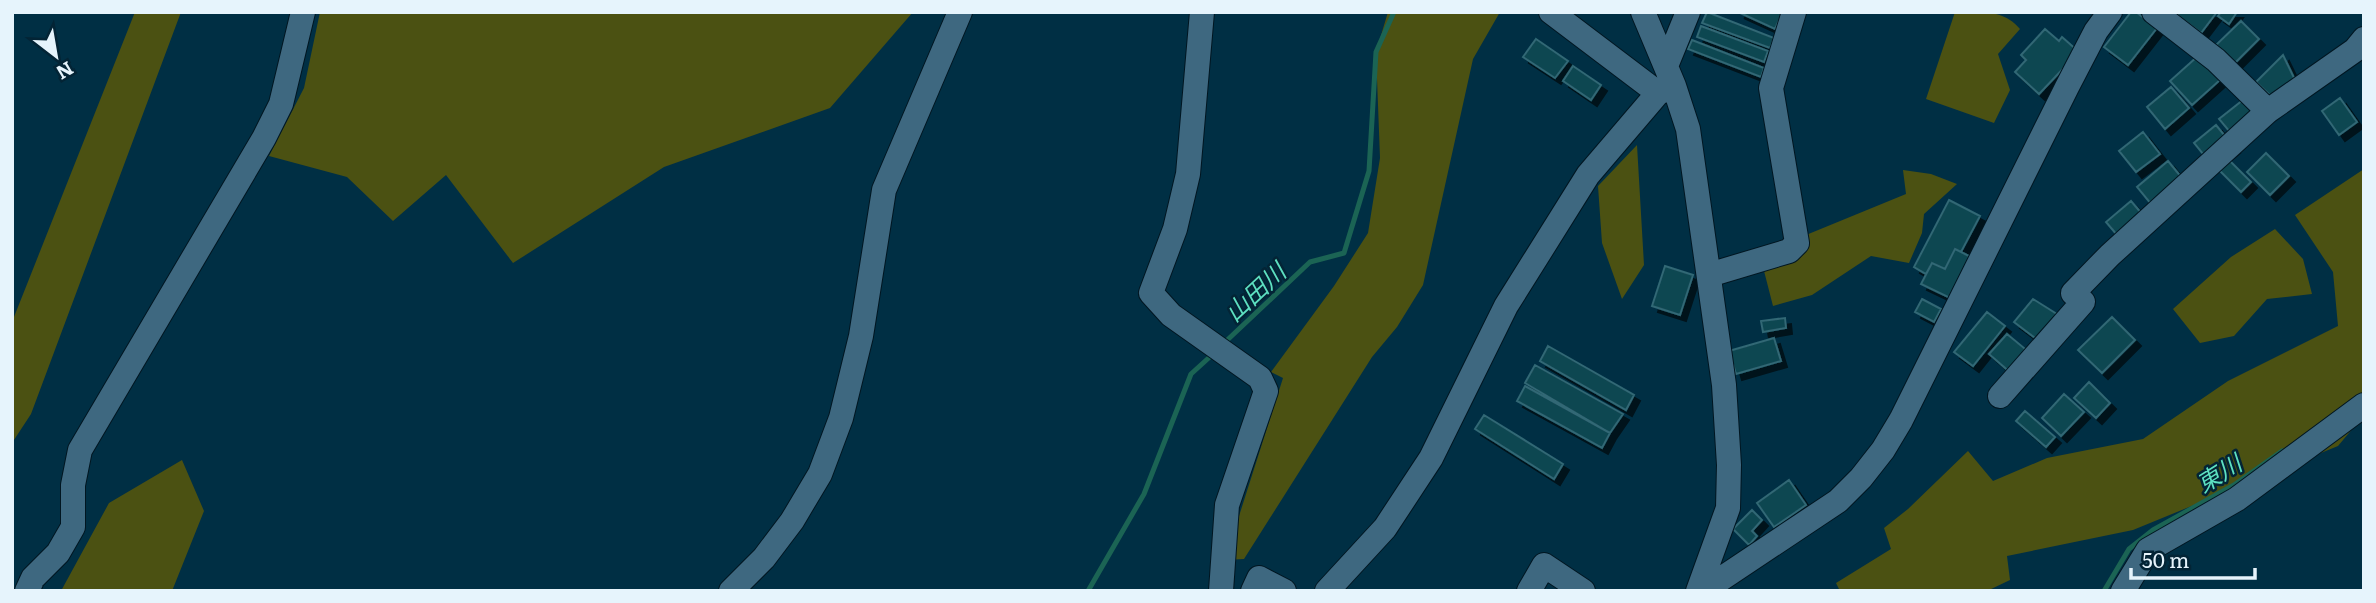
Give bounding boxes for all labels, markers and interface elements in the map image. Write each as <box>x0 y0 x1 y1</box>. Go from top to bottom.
north arrow <box>21 21 91 91</box>
text: N <box>51 55 79 88</box>
water label: 山田川 <box>1216 252 1294 328</box>
water label: 東川 <box>2188 443 2250 500</box>
scale bar <box>2131 536 2255 580</box>
text: 50 m <box>2142 543 2189 574</box>

